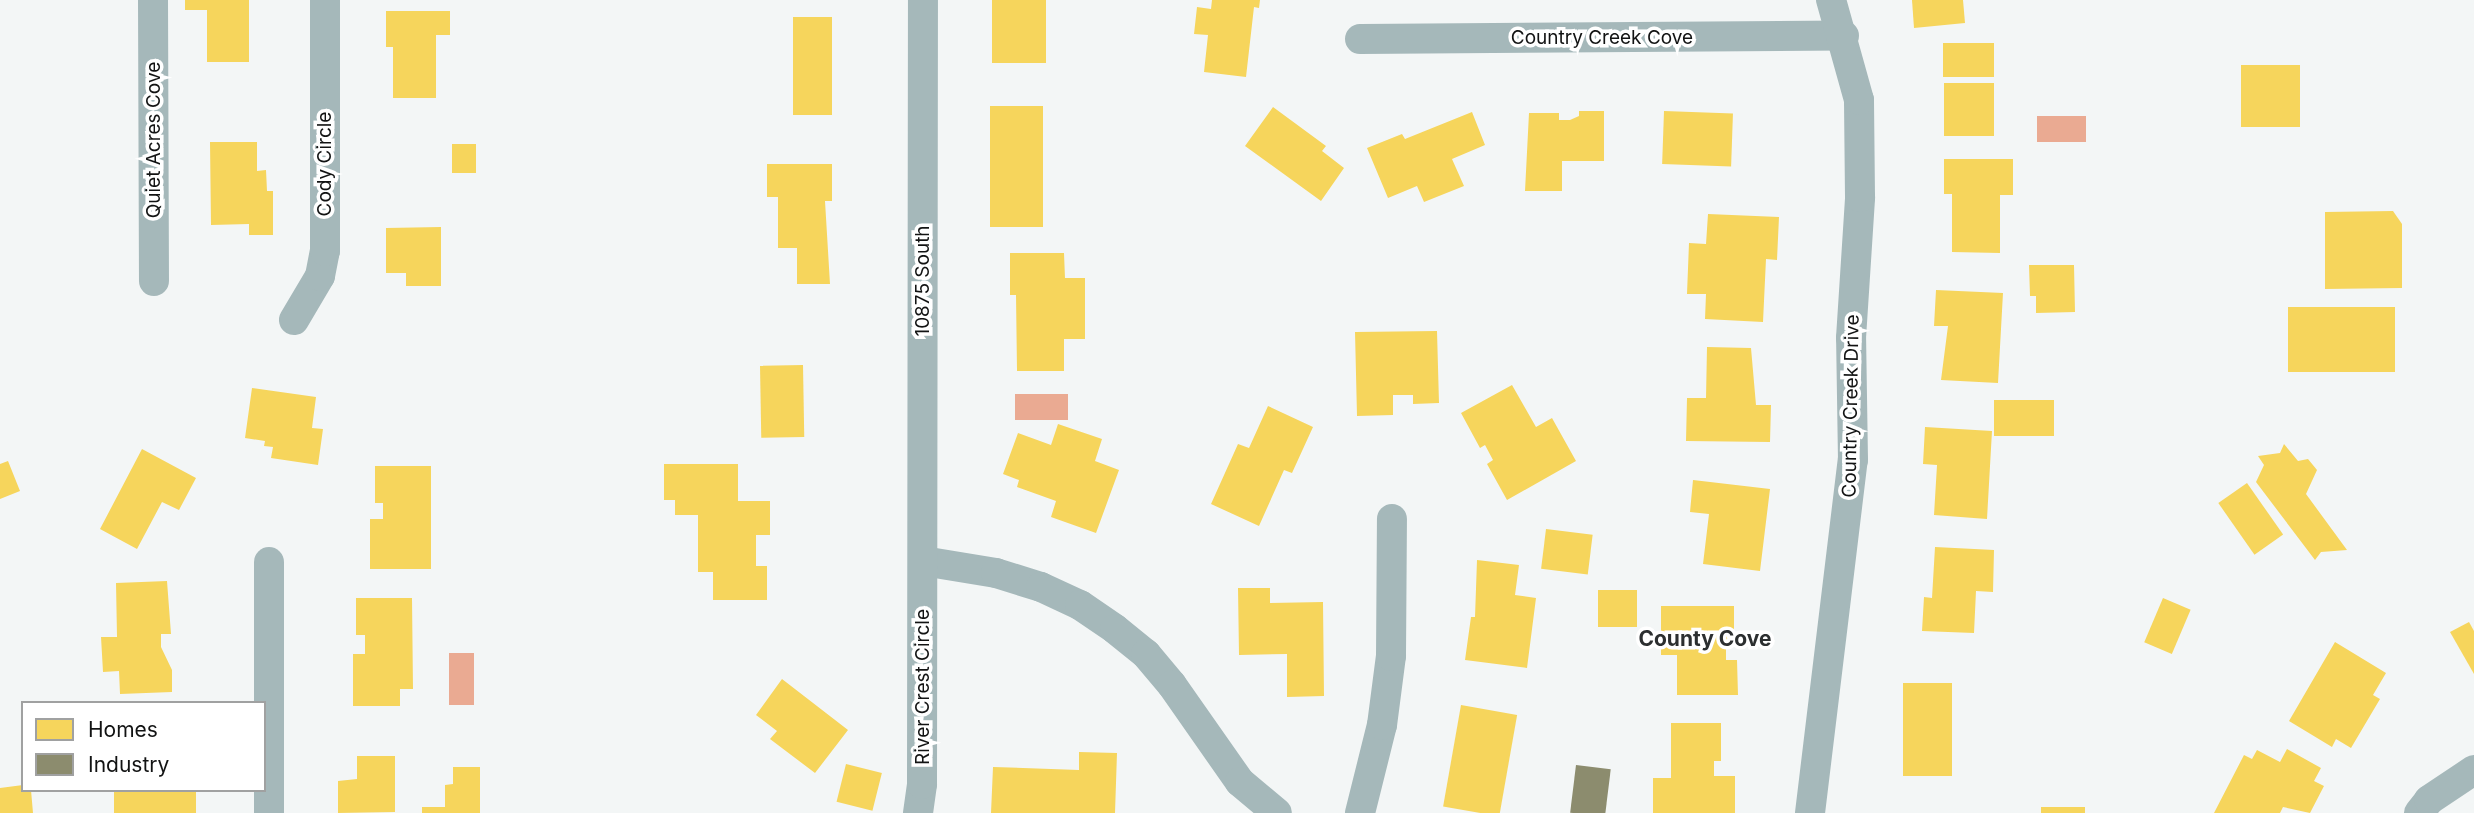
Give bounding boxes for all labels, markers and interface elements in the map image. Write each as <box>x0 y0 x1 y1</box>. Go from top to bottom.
street label: Country Creek Cove <box>1511 27 1693 49</box>
street label: Quiet Acres Cove <box>143 62 165 218</box>
street label: Cody Circle <box>314 112 336 216</box>
street label: 10875 South <box>912 225 934 337</box>
street label: Country Creek Drive <box>1838 314 1864 498</box>
street label: River Crest Circle <box>912 609 934 765</box>
district label: County Cove <box>1638 626 1772 652</box>
legend <box>21 701 266 792</box>
text: Homes <box>88 717 158 742</box>
text: Industry <box>88 752 169 777</box>

